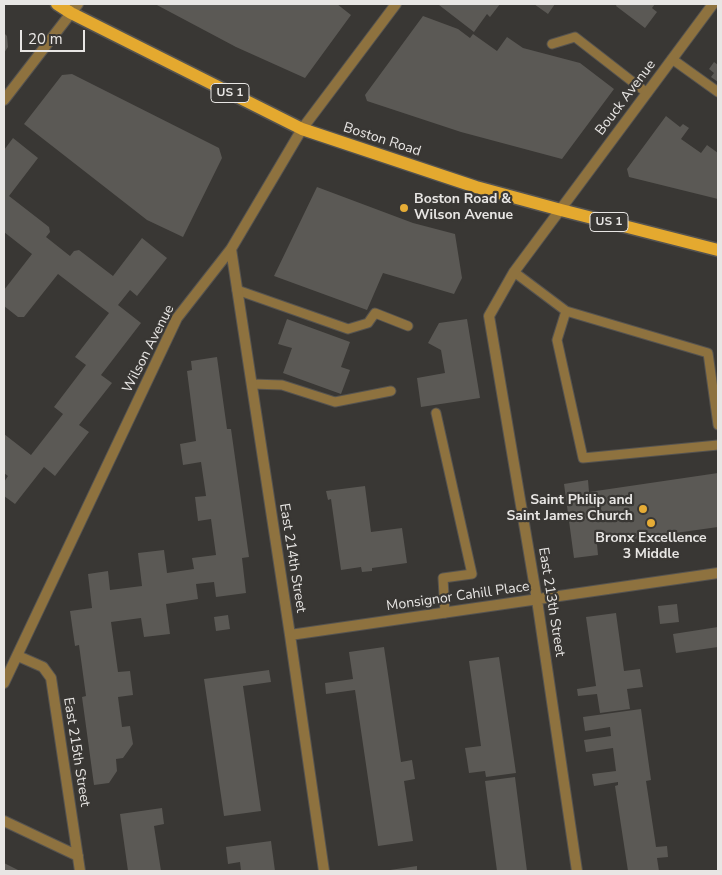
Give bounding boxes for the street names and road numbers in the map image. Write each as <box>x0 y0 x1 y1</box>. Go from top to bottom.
street label: Bouck Avenue <box>592 57 660 139</box>
road number: US 1 <box>211 84 249 102</box>
street label: Boston Road <box>341 120 423 160</box>
road number: US 1 <box>590 212 628 232</box>
street label: Wilson Avenue <box>120 302 178 396</box>
street label: East 214th Street <box>275 502 309 614</box>
street label: East 213th Street <box>534 546 568 658</box>
street label: Monsignor Cahill Place <box>385 579 531 615</box>
street label: East 215th Street <box>59 696 93 808</box>

